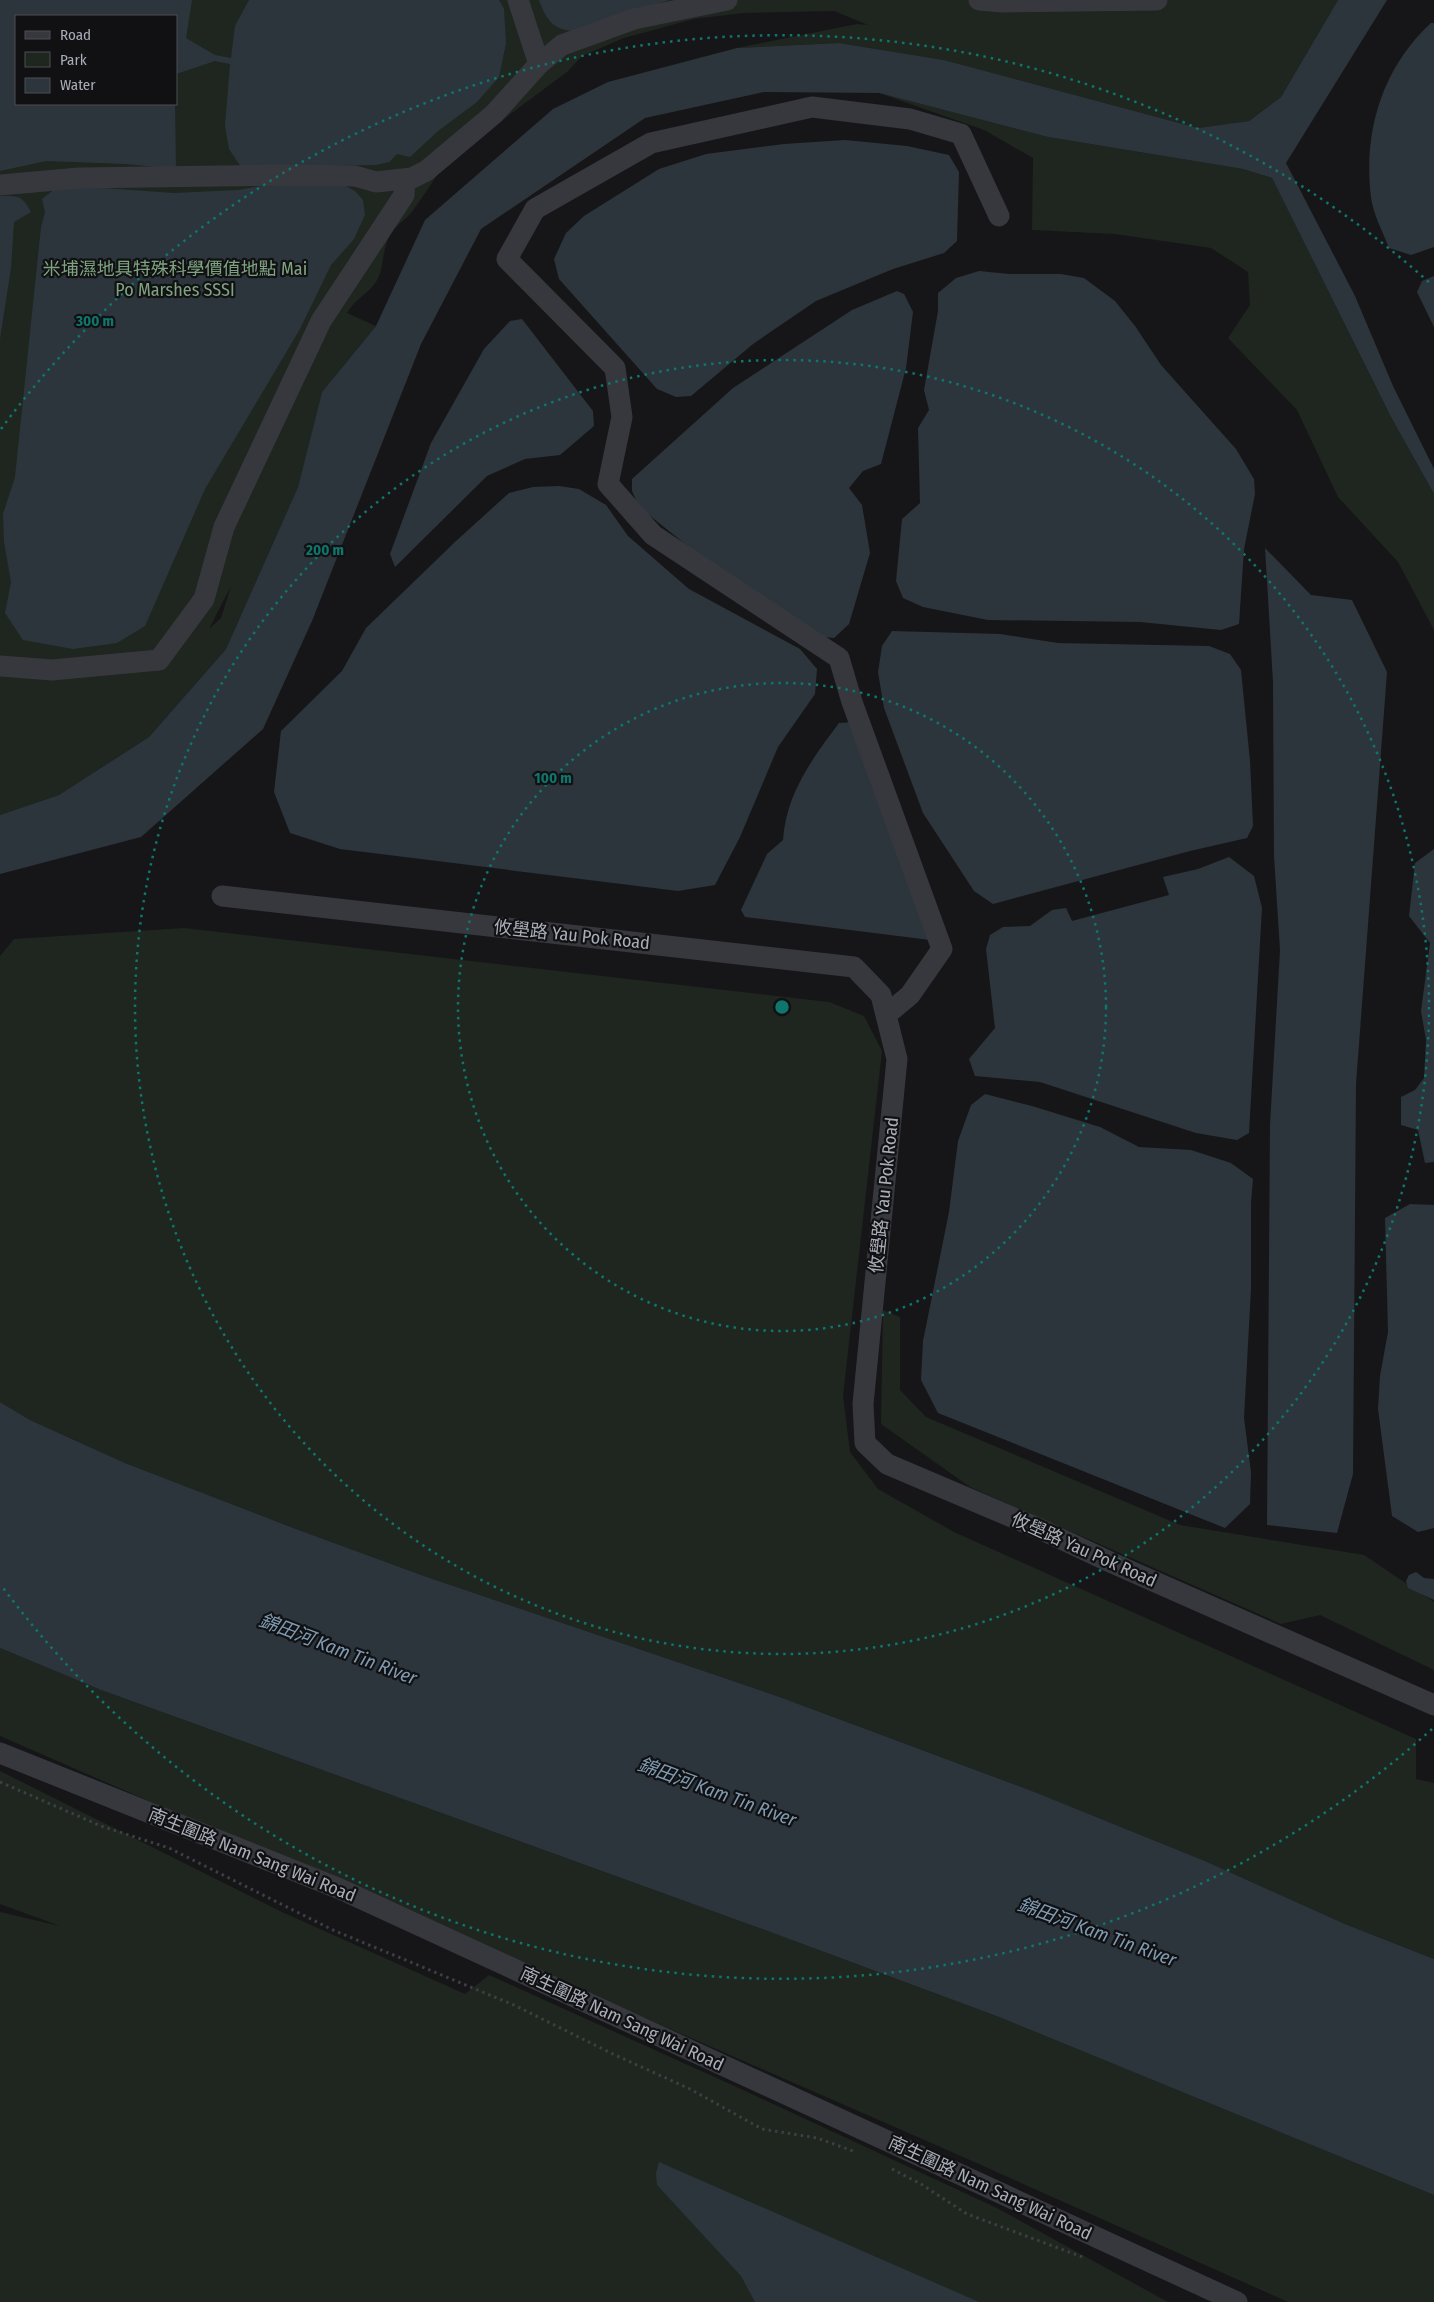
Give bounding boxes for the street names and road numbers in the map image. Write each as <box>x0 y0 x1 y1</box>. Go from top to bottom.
street label: 攸壆路 Yau Pok Road <box>493 916 651 954</box>
street label: 攸壆路 Yau Pok Road <box>865 1116 903 1274</box>
street label: 攸壆路 Yau Pok Road <box>1008 1508 1160 1592</box>
street label: 南生圍路 Nam Sang Wai Road <box>145 1803 359 1907</box>
street label: 南生圍路 Nam Sang Wai Road <box>517 1962 727 2076</box>
street label: 南生圍路 Nam Sang Wai Road <box>885 2131 1095 2245</box>

